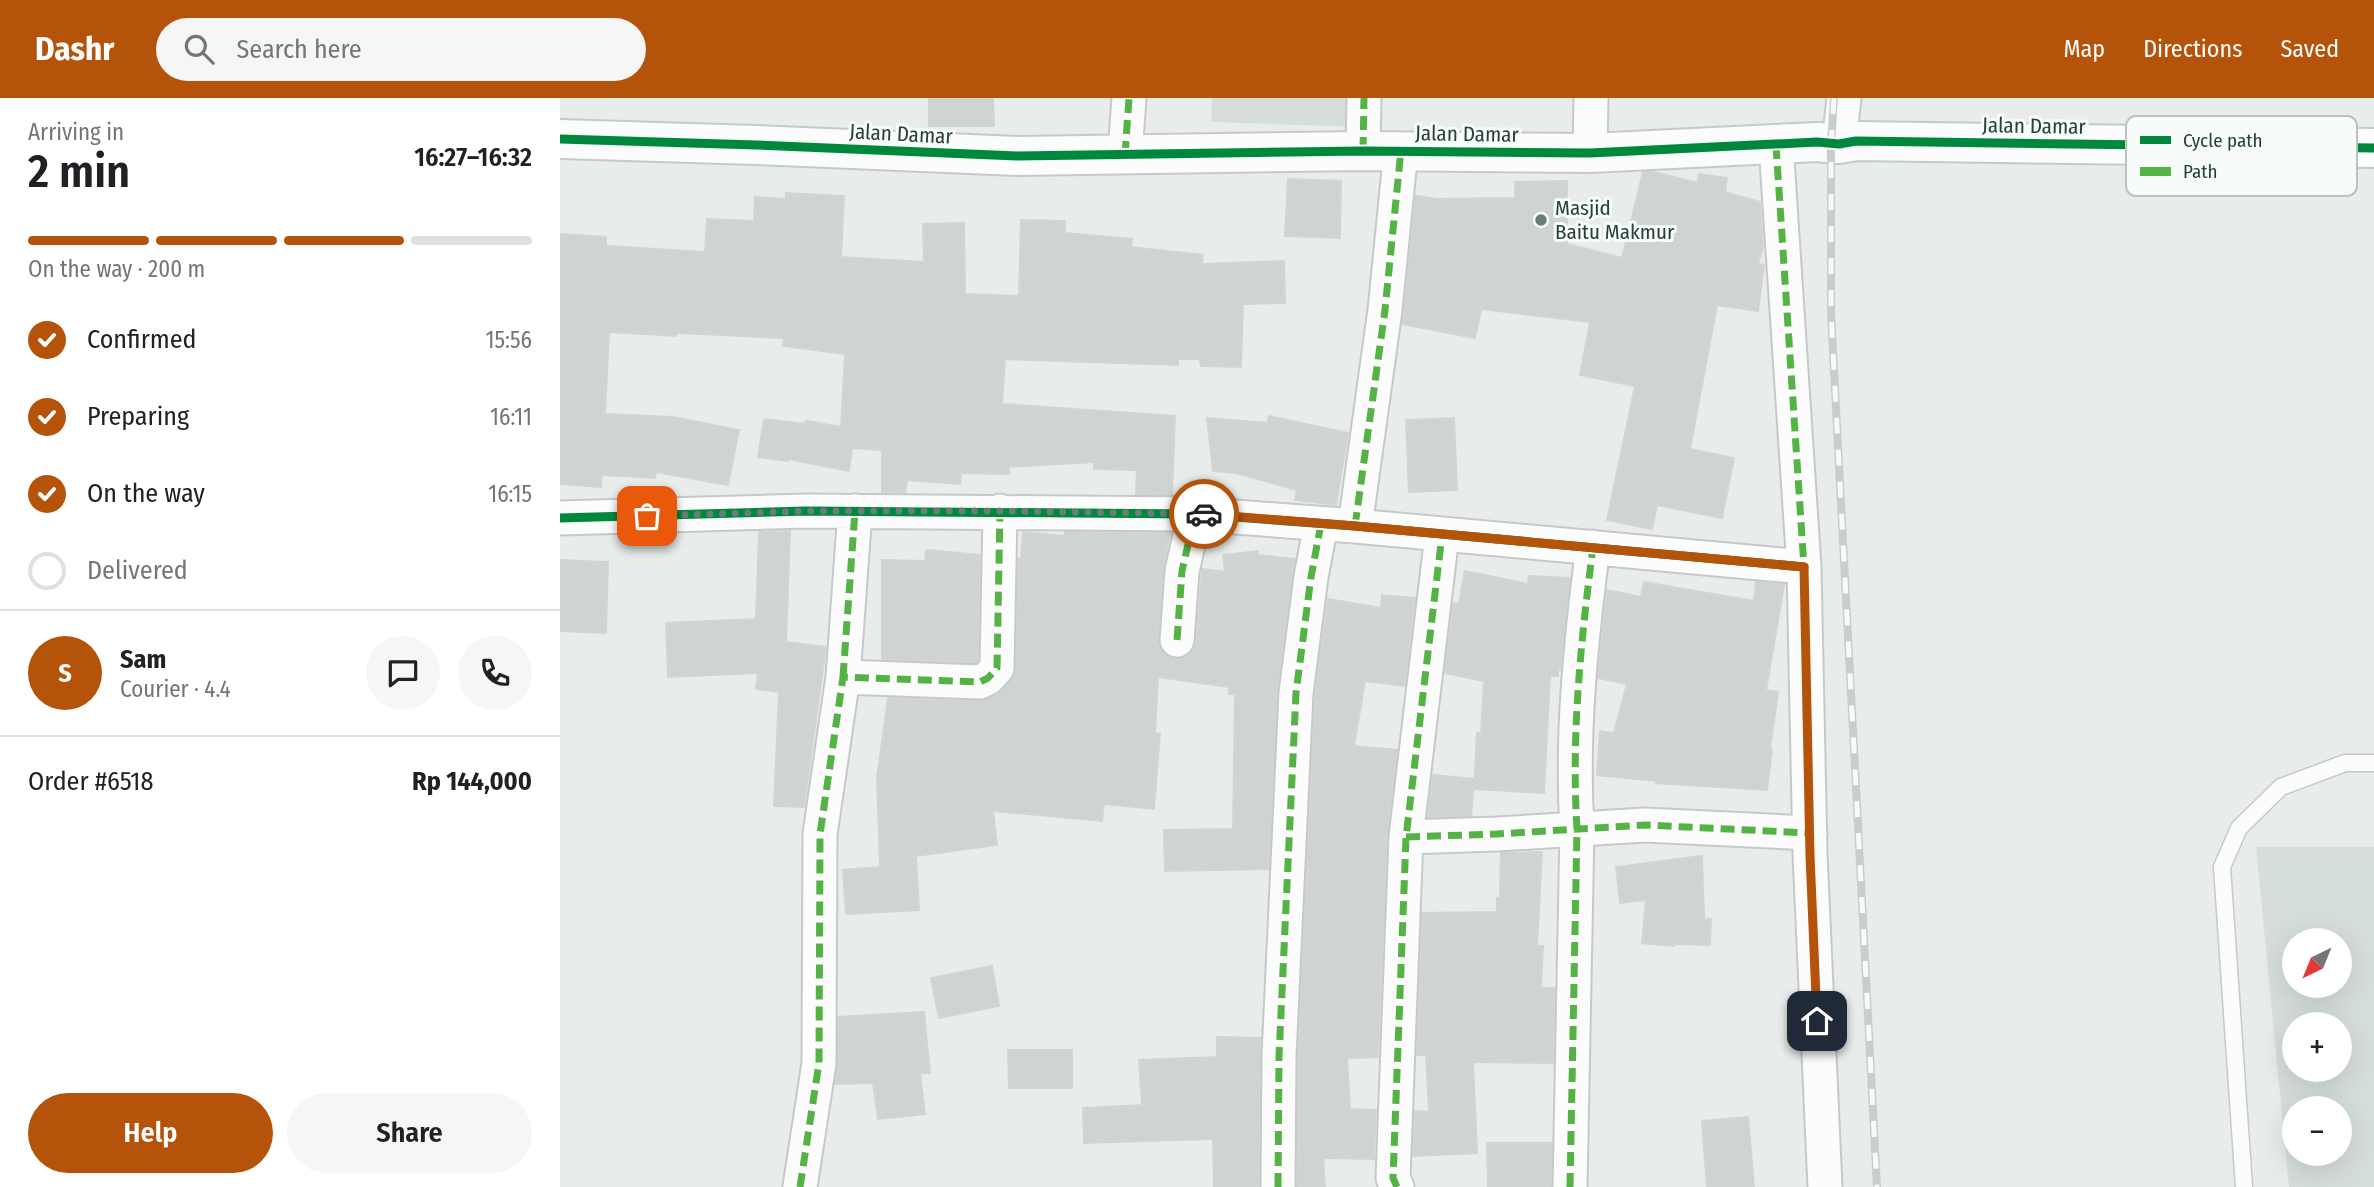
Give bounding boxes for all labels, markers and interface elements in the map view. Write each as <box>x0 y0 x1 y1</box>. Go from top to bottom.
search box <box>156 18 646 81</box>
text: Dashr <box>35 29 114 69</box>
icon: search <box>180 30 218 68</box>
text: Search here <box>236 34 362 65</box>
text: Map <box>2064 35 2105 63</box>
text: Directions <box>2143 35 2242 63</box>
text: Saved <box>2280 35 2339 63</box>
street label: Jalan Damar <box>1982 112 2087 140</box>
legend <box>2126 116 2357 196</box>
text: Arriving in <box>28 118 124 146</box>
street label: Jalan Damar <box>849 118 954 150</box>
street label: Jalan Damar <box>1415 120 1520 148</box>
text: Cycle path <box>2183 129 2262 152</box>
text: 16:27–16:32 <box>414 142 532 173</box>
text: 2 min <box>28 144 130 199</box>
text: Path <box>2183 160 2218 183</box>
place label: Masjid Baitu Makmur <box>1555 195 1675 245</box>
marker: Masjid Baitu Makmur <box>1533 212 1549 228</box>
text: On the way · 200 m <box>28 255 205 283</box>
icon: check <box>28 321 66 359</box>
text: Confirmed <box>87 324 197 355</box>
text: 15:56 <box>486 326 532 354</box>
icon: check <box>28 398 66 436</box>
text: Preparing <box>87 401 189 432</box>
text: 16:11 <box>490 403 532 431</box>
icon: check <box>28 475 66 513</box>
text: On the way <box>87 478 205 509</box>
courier <box>1169 479 1239 549</box>
text: 16:15 <box>488 480 532 508</box>
pin <box>617 486 677 546</box>
icon: car <box>1185 495 1223 533</box>
icon: bag <box>628 497 666 535</box>
text: Delivered <box>87 555 188 586</box>
button: chat <box>366 636 440 710</box>
button: phone <box>458 636 532 710</box>
text: Sam <box>120 644 166 675</box>
text: S <box>58 658 72 689</box>
text: Courier · 4.4 <box>120 675 231 703</box>
text: Order #6518 <box>28 766 153 797</box>
text: Rp 144,000 <box>412 766 532 797</box>
north arrow <box>2282 928 2352 998</box>
map controls <box>2282 928 2352 1166</box>
pin <box>1787 991 1847 1051</box>
icon: home <box>1798 1002 1836 1040</box>
button: + <box>2282 1012 2352 1082</box>
button: Help <box>28 1093 273 1173</box>
button: Share <box>287 1093 532 1173</box>
button: − <box>2282 1096 2352 1166</box>

